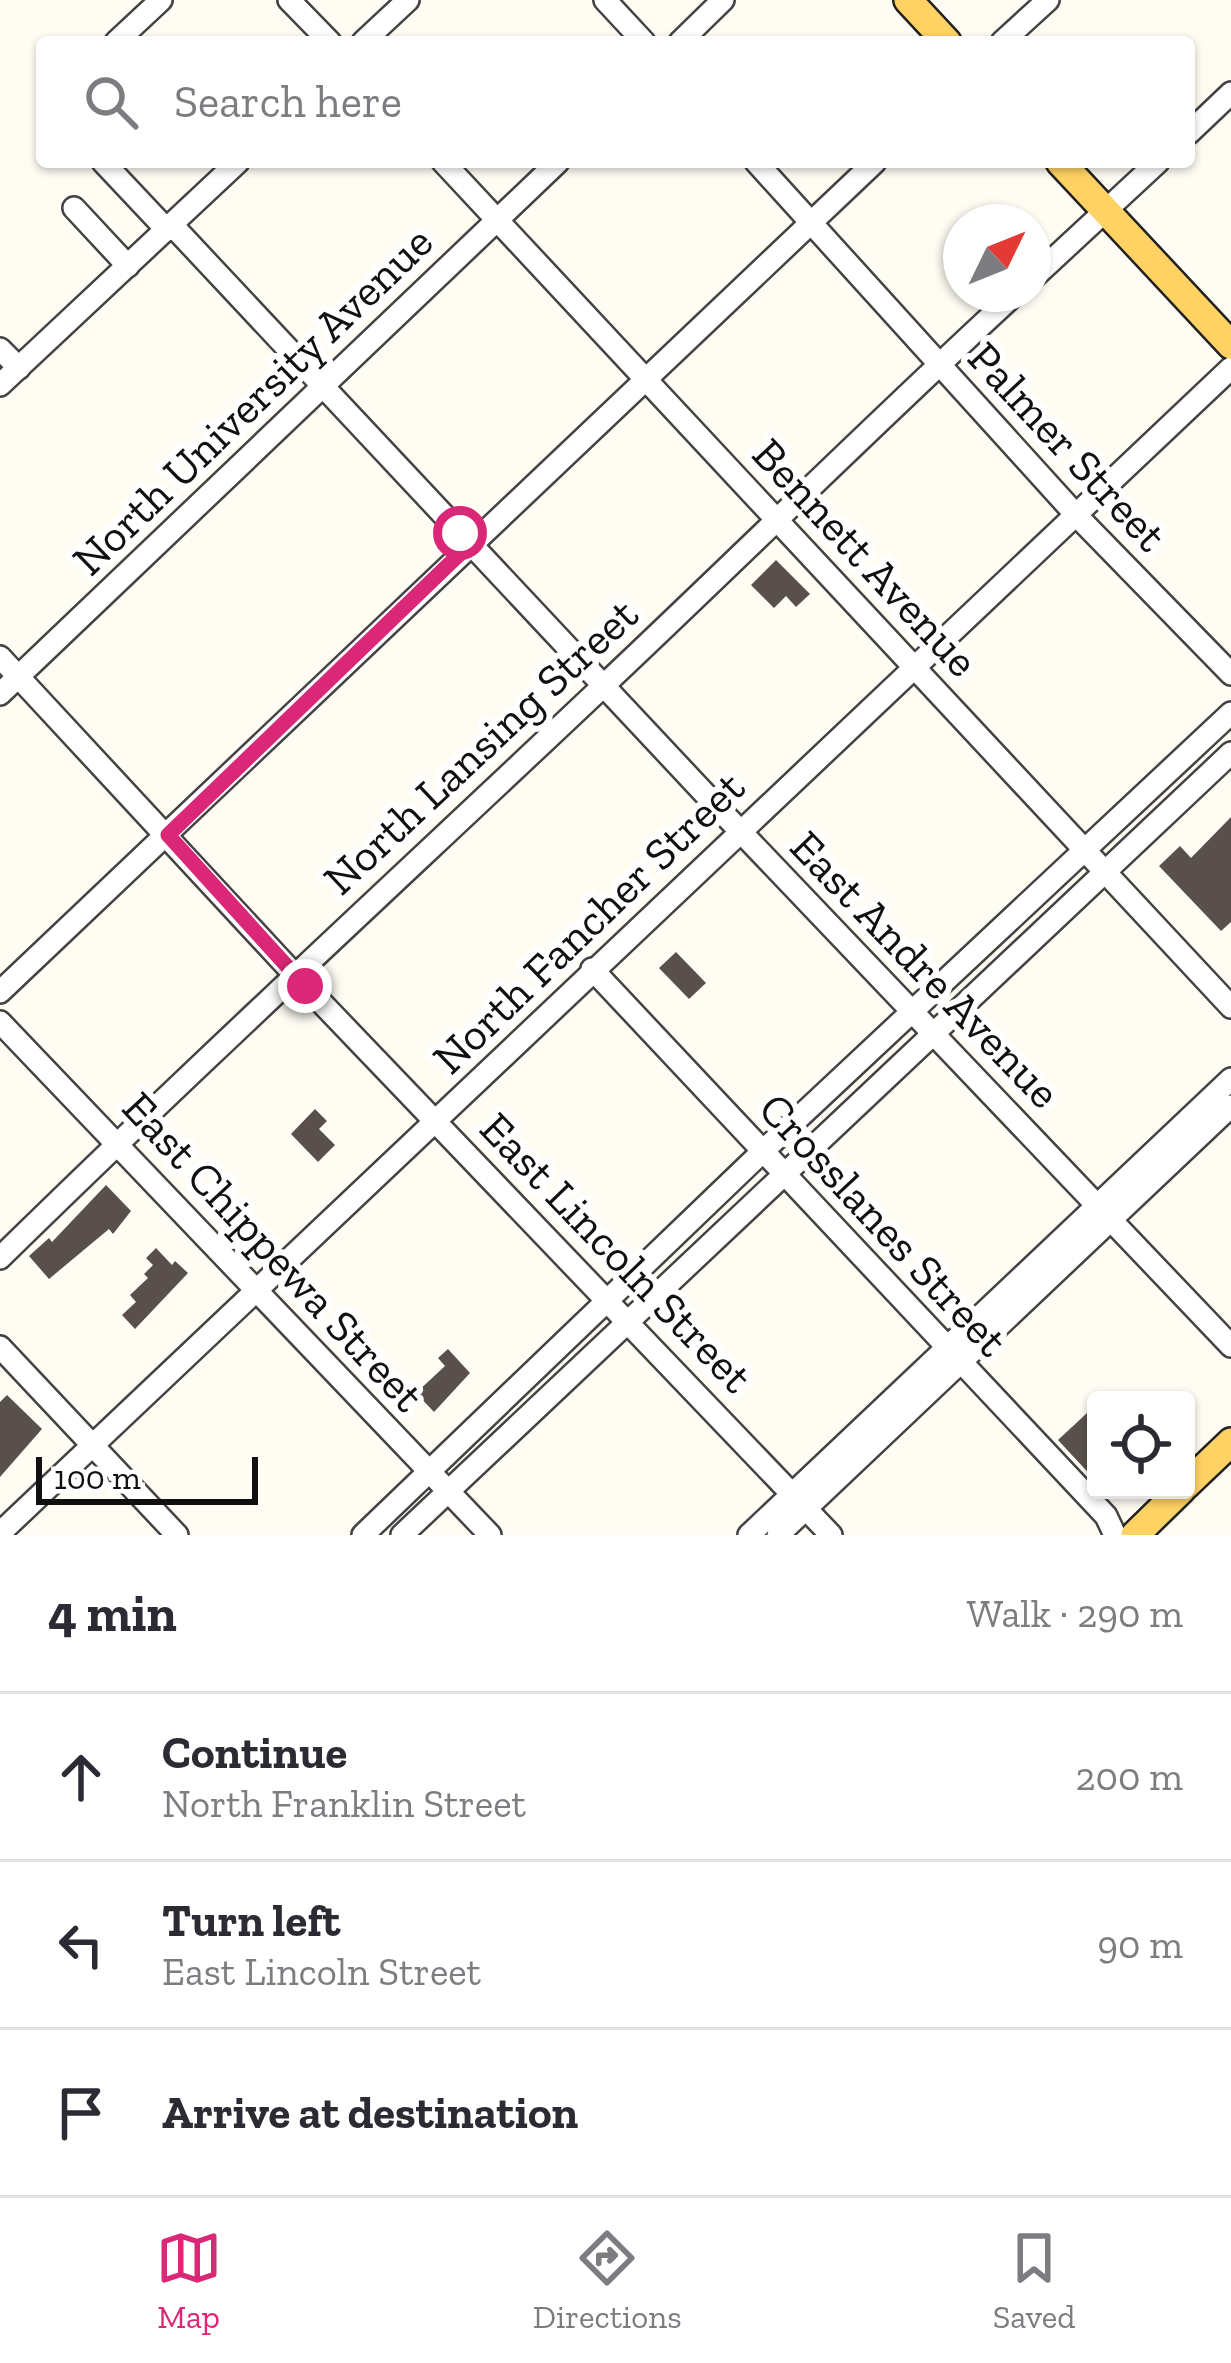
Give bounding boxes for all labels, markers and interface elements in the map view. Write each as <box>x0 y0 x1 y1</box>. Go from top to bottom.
search box <box>36 36 1195 168</box>
icon: search <box>78 69 144 135</box>
text: Search here <box>174 75 402 129</box>
north arrow <box>943 204 1051 312</box>
street label: North University Avenue <box>61 215 444 587</box>
street label: Palmer Street <box>957 331 1178 563</box>
street label: Bennett Avenue <box>741 427 989 688</box>
route start <box>433 506 487 560</box>
street label: North Lansing Street <box>313 587 649 906</box>
street label: North Fancher Street <box>422 760 756 1085</box>
street label: East Andre Avenue <box>779 820 1071 1120</box>
route end <box>278 959 332 1013</box>
street label: East Chippewa Street <box>111 1081 435 1423</box>
street label: Crosslanes Street <box>748 1082 1019 1368</box>
street label: East Lincoln Street <box>469 1102 764 1404</box>
map controls <box>1087 1391 1195 1499</box>
button: locate <box>1087 1391 1195 1499</box>
scale bar <box>36 1451 258 1504</box>
text: 100 m <box>54 1458 141 1497</box>
text: 4 min <box>48 1583 177 1644</box>
text: Walk · 290 m <box>967 1590 1183 1637</box>
text: Continue <box>162 1726 347 1780</box>
icon: ahead <box>48 1744 114 1810</box>
text: 200 m <box>1075 1753 1183 1800</box>
text: North Franklin Street <box>162 1780 526 1827</box>
text: Turn left <box>162 1894 340 1948</box>
icon: left <box>48 1912 114 1978</box>
text: 90 m <box>1097 1921 1183 1968</box>
text: East Lincoln Street <box>162 1948 481 1995</box>
icon: arrive <box>48 2080 114 2146</box>
text: Arrive at destination <box>162 2086 578 2140</box>
tab: Map <box>156 2225 222 2336</box>
tab: Directions <box>533 2225 682 2336</box>
tab: Saved <box>993 2225 1075 2336</box>

